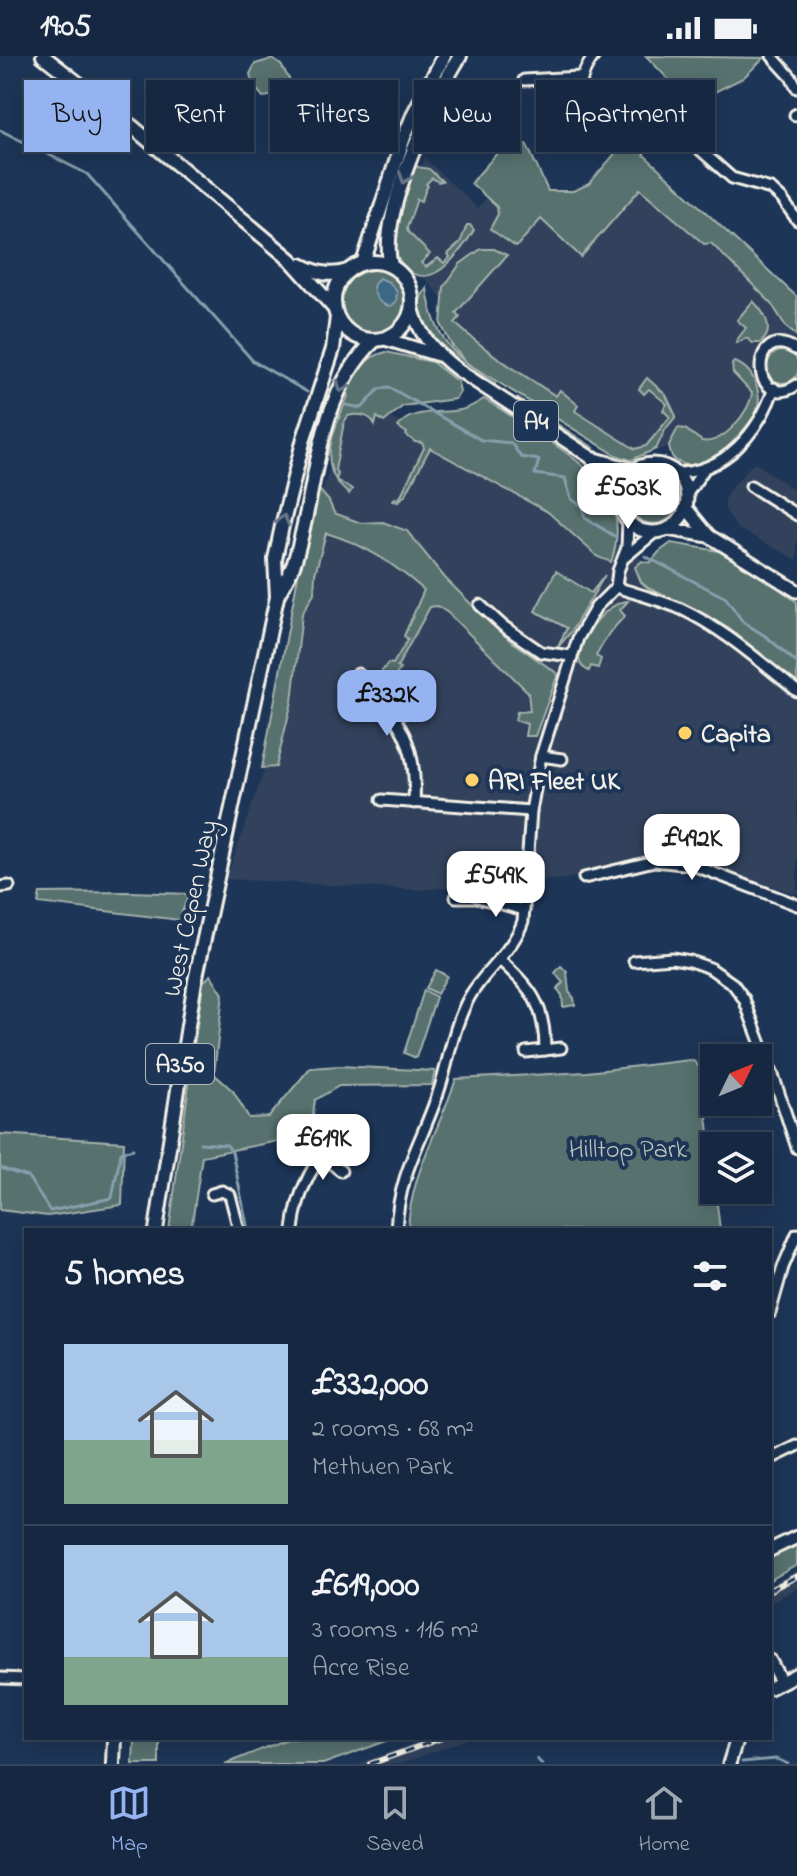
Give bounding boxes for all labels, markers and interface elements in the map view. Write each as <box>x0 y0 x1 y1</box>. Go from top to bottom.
text: 19:05 <box>40 6 91 50</box>
chip: Buy <box>24 80 130 152</box>
chip: Rent <box>146 80 254 152</box>
chip: Filters <box>270 80 398 152</box>
chip: New <box>414 80 520 152</box>
chip: Apartment <box>536 80 715 152</box>
one-way arrow <box>398 170 415 184</box>
one-way arrow <box>335 378 351 393</box>
road number: A4 <box>514 401 558 441</box>
pin: £503K <box>572 463 684 531</box>
text: £503K <box>595 470 661 508</box>
one-way arrow <box>274 513 291 527</box>
pin: £332K <box>331 670 443 738</box>
text: £332K <box>355 677 419 715</box>
place label: Capita <box>701 717 771 755</box>
marker: Capita <box>676 724 694 742</box>
place label: ARI Fleet UK <box>488 764 621 802</box>
marker: ARI Fleet UK <box>463 771 481 789</box>
pin: £492K <box>636 814 748 882</box>
street label: West Cepen Way <box>155 817 229 1001</box>
text: £492K <box>662 821 722 859</box>
pin: £549K <box>440 851 552 919</box>
text: £549K <box>465 858 527 896</box>
road number: A350 <box>146 1044 214 1084</box>
north arrow <box>700 1044 772 1116</box>
map controls <box>700 1044 772 1204</box>
pin: £619K <box>267 1114 379 1182</box>
text: £619K <box>295 1121 351 1159</box>
park label: Hilltop Park <box>569 1132 688 1170</box>
button: layers <box>700 1132 772 1204</box>
text: 5 homes <box>64 1251 185 1301</box>
icon: filters <box>688 1254 732 1298</box>
text: £332,000 <box>312 1361 428 1411</box>
icon: home <box>128 1376 224 1472</box>
text: 2 rooms · 68 m² <box>312 1411 474 1449</box>
text: Methuen Park <box>312 1449 453 1487</box>
text: £619,000 <box>312 1562 419 1612</box>
icon: home <box>128 1577 224 1673</box>
text: 3 rooms · 116 m² <box>312 1612 479 1650</box>
text: Acre Rise <box>312 1650 410 1688</box>
tab: Map <box>107 1781 151 1861</box>
tab: Saved <box>366 1781 424 1861</box>
tab: Home <box>638 1781 690 1861</box>

